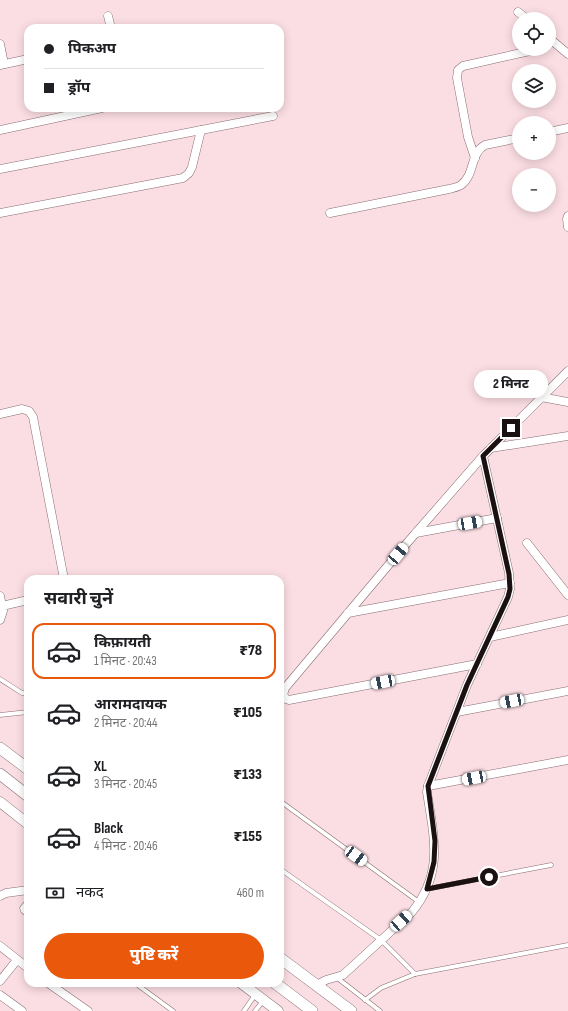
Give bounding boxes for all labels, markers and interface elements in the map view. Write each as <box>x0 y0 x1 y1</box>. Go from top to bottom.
map controls <box>512 12 556 212</box>
button: locate <box>512 12 556 56</box>
text: पिकअप <box>68 39 116 58</box>
button: layers <box>512 64 556 108</box>
text: ड्रॉप <box>68 78 90 97</box>
button: + <box>512 116 556 160</box>
button: − <box>512 168 556 212</box>
callout: 2 मिनट <box>474 370 548 398</box>
text: 2 मिनट <box>493 376 529 392</box>
route end <box>502 419 520 437</box>
car <box>457 515 483 531</box>
car <box>386 541 410 567</box>
text: सवारी चुनें <box>44 588 113 609</box>
icon: car <box>46 633 82 669</box>
text: किफ़ायती <box>94 633 151 652</box>
text: ₹78 <box>239 641 262 660</box>
text: 1 मिनट · 20:43 <box>94 653 157 669</box>
car <box>370 674 396 690</box>
car <box>499 693 525 709</box>
icon: car <box>46 695 82 731</box>
text: आरामदायक <box>94 695 167 714</box>
text: ₹105 <box>233 703 262 722</box>
text: 2 मिनट · 20:44 <box>94 715 157 731</box>
icon: car <box>46 757 82 793</box>
text: XL <box>94 757 107 776</box>
text: ₹133 <box>233 765 262 784</box>
car <box>461 770 487 786</box>
text: 3 मिनट · 20:45 <box>94 776 157 792</box>
icon: car <box>46 819 82 855</box>
text: Black <box>94 819 123 838</box>
text: ₹155 <box>233 827 262 846</box>
text: 4 मिनट · 20:46 <box>94 838 158 854</box>
car <box>343 844 369 868</box>
route start <box>480 868 498 886</box>
icon: cash <box>44 882 66 904</box>
text: नकद <box>76 883 104 902</box>
text: 460 m <box>237 885 264 901</box>
car <box>388 909 414 933</box>
button: पुष्टि करें <box>44 933 264 979</box>

